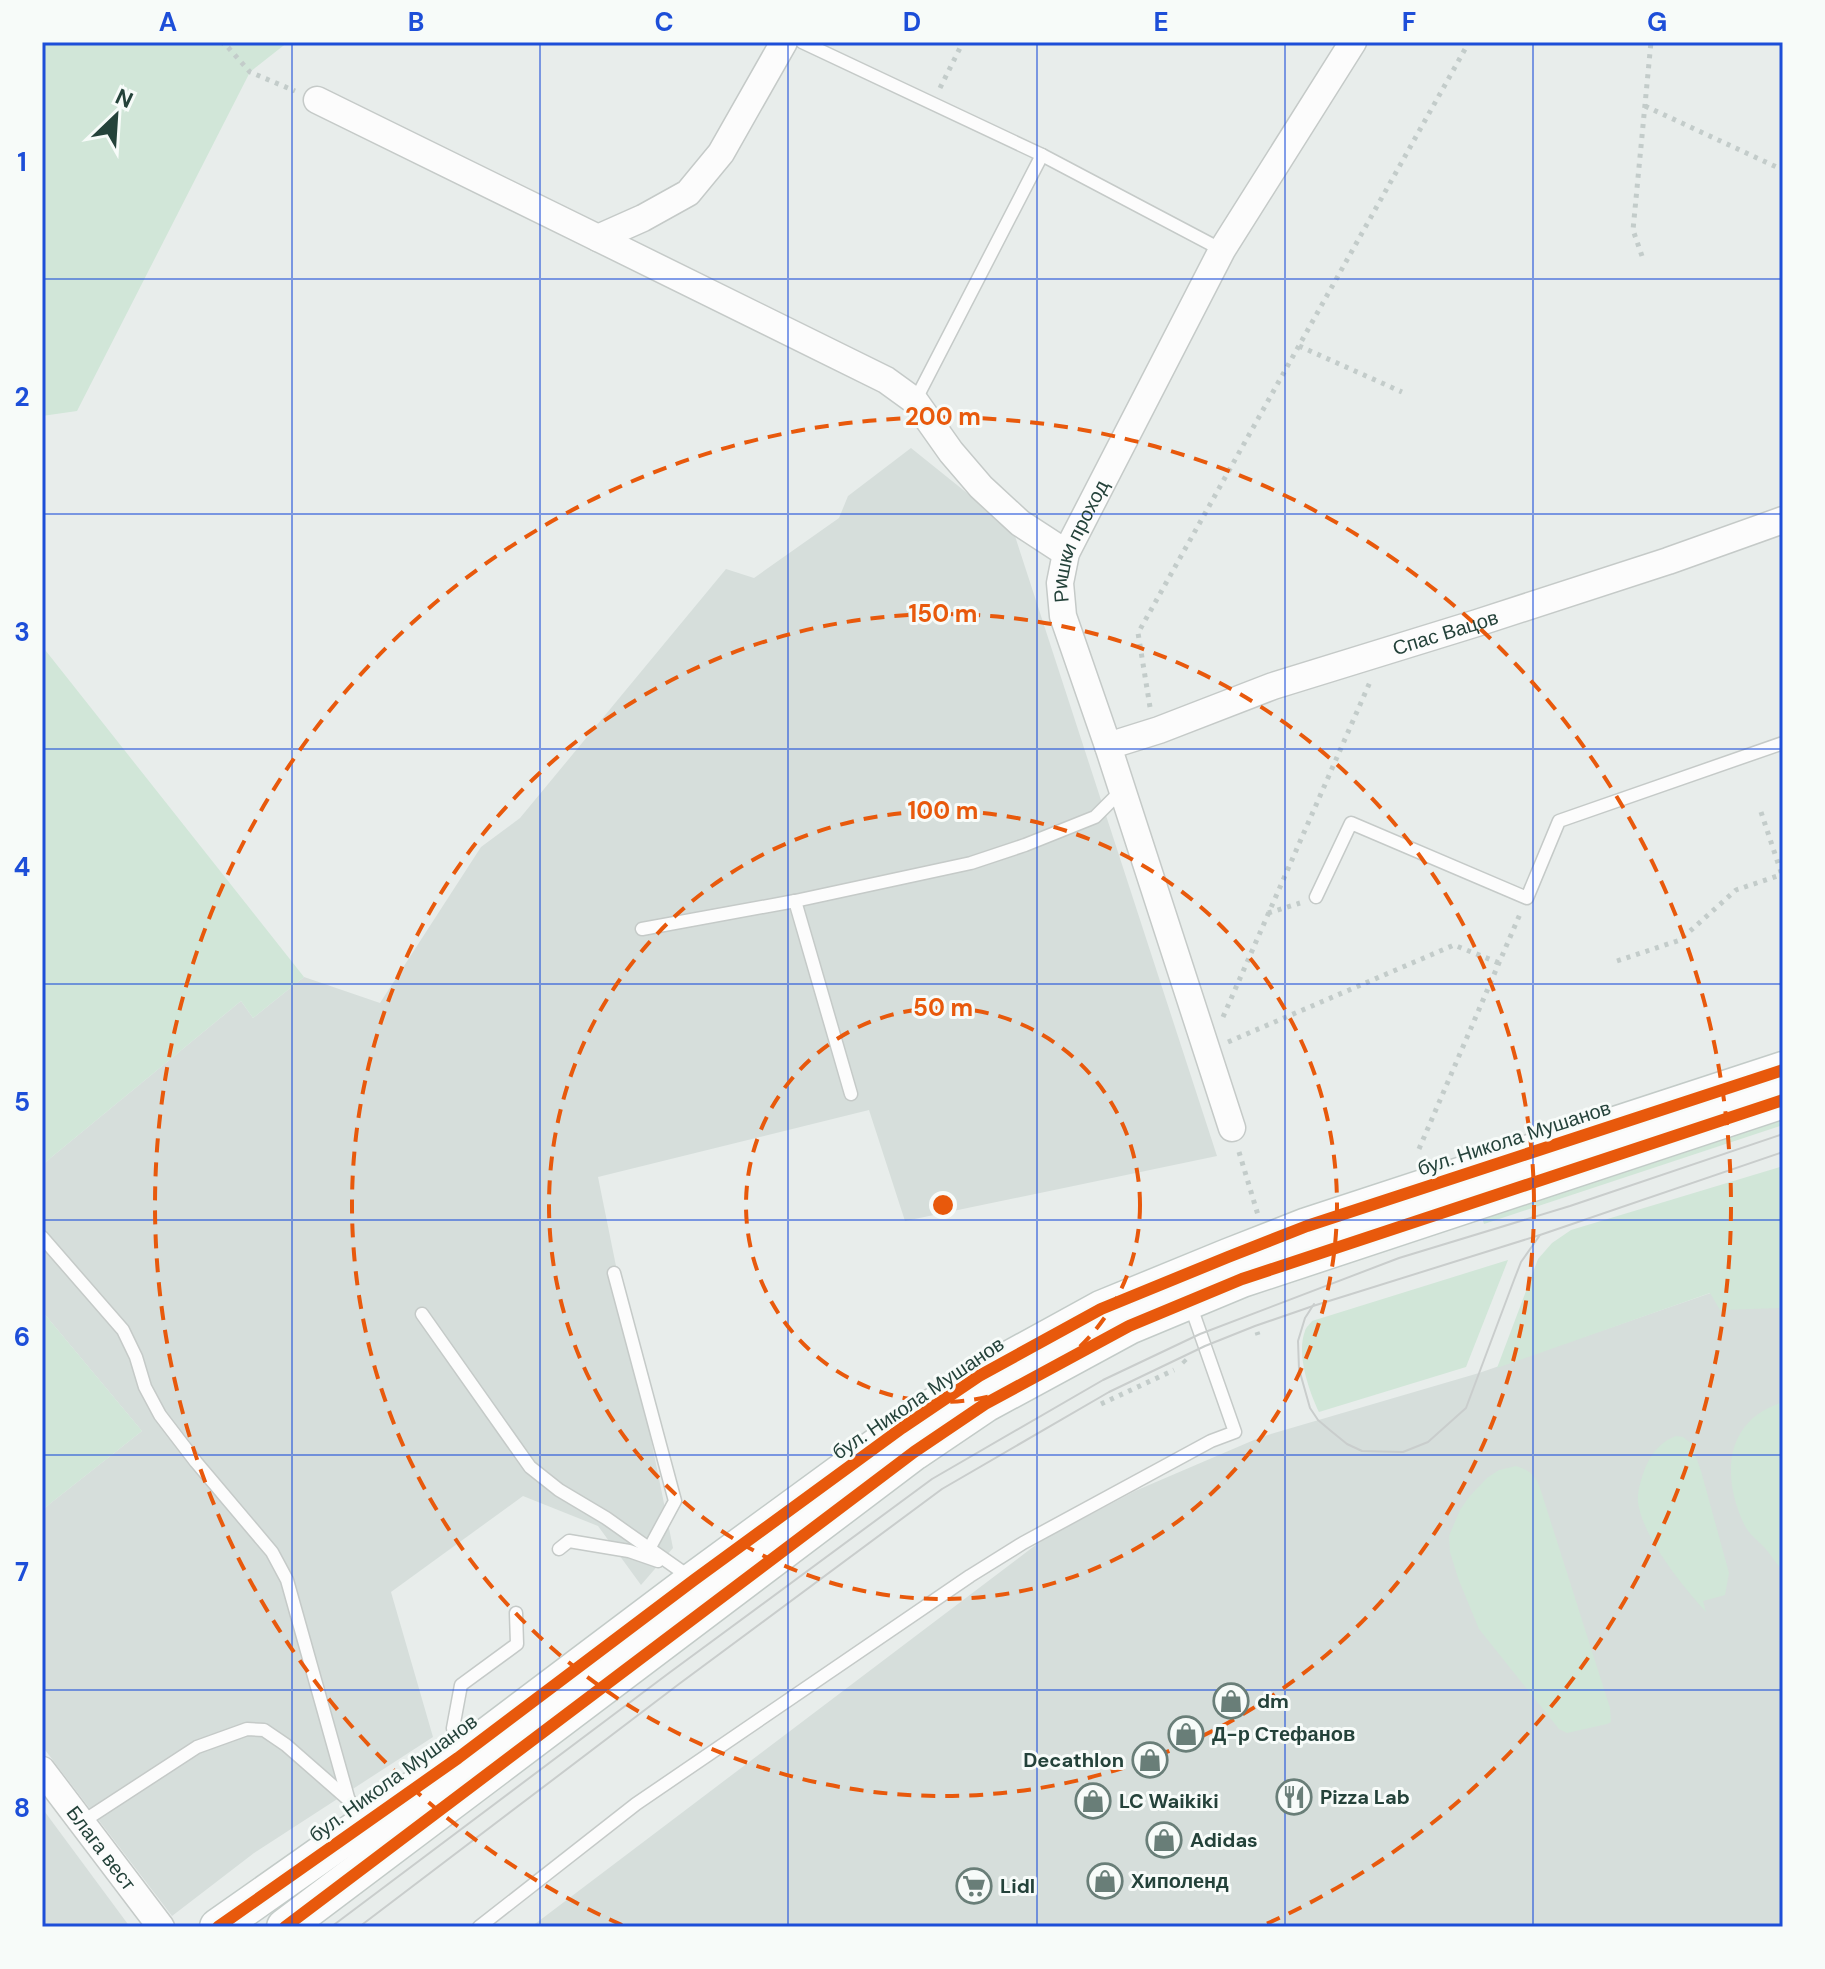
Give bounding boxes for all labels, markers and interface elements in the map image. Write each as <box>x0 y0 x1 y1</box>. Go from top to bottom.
text: A <box>159 5 177 39</box>
text: B <box>408 5 424 39</box>
text: C <box>654 5 674 39</box>
text: D <box>903 5 921 39</box>
text: E <box>1153 5 1169 39</box>
text: F <box>1402 5 1416 39</box>
text: G <box>1647 5 1667 39</box>
north arrow <box>76 76 156 156</box>
text: N <box>111 82 138 115</box>
text: 1 <box>17 145 27 179</box>
text: 2 <box>14 380 30 414</box>
text: 200 m <box>905 401 981 432</box>
street label: Ришки проход <box>1047 475 1115 604</box>
text: 150 m <box>909 598 977 629</box>
street label: Спас Вацов <box>1389 604 1501 661</box>
text: 3 <box>14 615 30 649</box>
text: 100 m <box>908 795 978 826</box>
text: 4 <box>14 850 30 884</box>
text: 50 m <box>913 992 973 1023</box>
text: 5 <box>14 1085 30 1119</box>
street label: бул. Никола Мушанов <box>1414 1094 1614 1182</box>
centre of rings <box>929 1191 957 1219</box>
text: 6 <box>14 1320 30 1354</box>
street label: бул. Никола Мушанов <box>827 1331 1009 1465</box>
text: 7 <box>15 1555 29 1589</box>
shop icon: dm <box>1212 1682 1250 1720</box>
place label: dm <box>1257 1688 1289 1714</box>
street label: бул. Никола Мушанов <box>304 1708 482 1848</box>
shop icon: Д-р Стефанов <box>1167 1715 1205 1753</box>
place label: Д-р Стефанов <box>1212 1721 1355 1747</box>
shop icon: Decathlon <box>1131 1741 1169 1779</box>
place label: Decathlon <box>1023 1747 1124 1773</box>
restaurant icon: Pizza Lab <box>1275 1778 1313 1816</box>
shop icon: LC Waikiki <box>1074 1782 1112 1820</box>
place label: Pizza Lab <box>1320 1784 1410 1810</box>
place label: LC Waikiki <box>1119 1788 1219 1814</box>
text: 8 <box>14 1791 30 1825</box>
street label: Блага вест <box>61 1801 142 1896</box>
shop icon: Adidas <box>1145 1821 1183 1859</box>
place label: Adidas <box>1190 1827 1258 1853</box>
shop icon: Хиполенд <box>1086 1862 1124 1900</box>
supermarket icon: Lidl <box>955 1867 993 1905</box>
place label: Хиполенд <box>1131 1868 1229 1894</box>
place label: Lidl <box>1000 1873 1035 1899</box>

